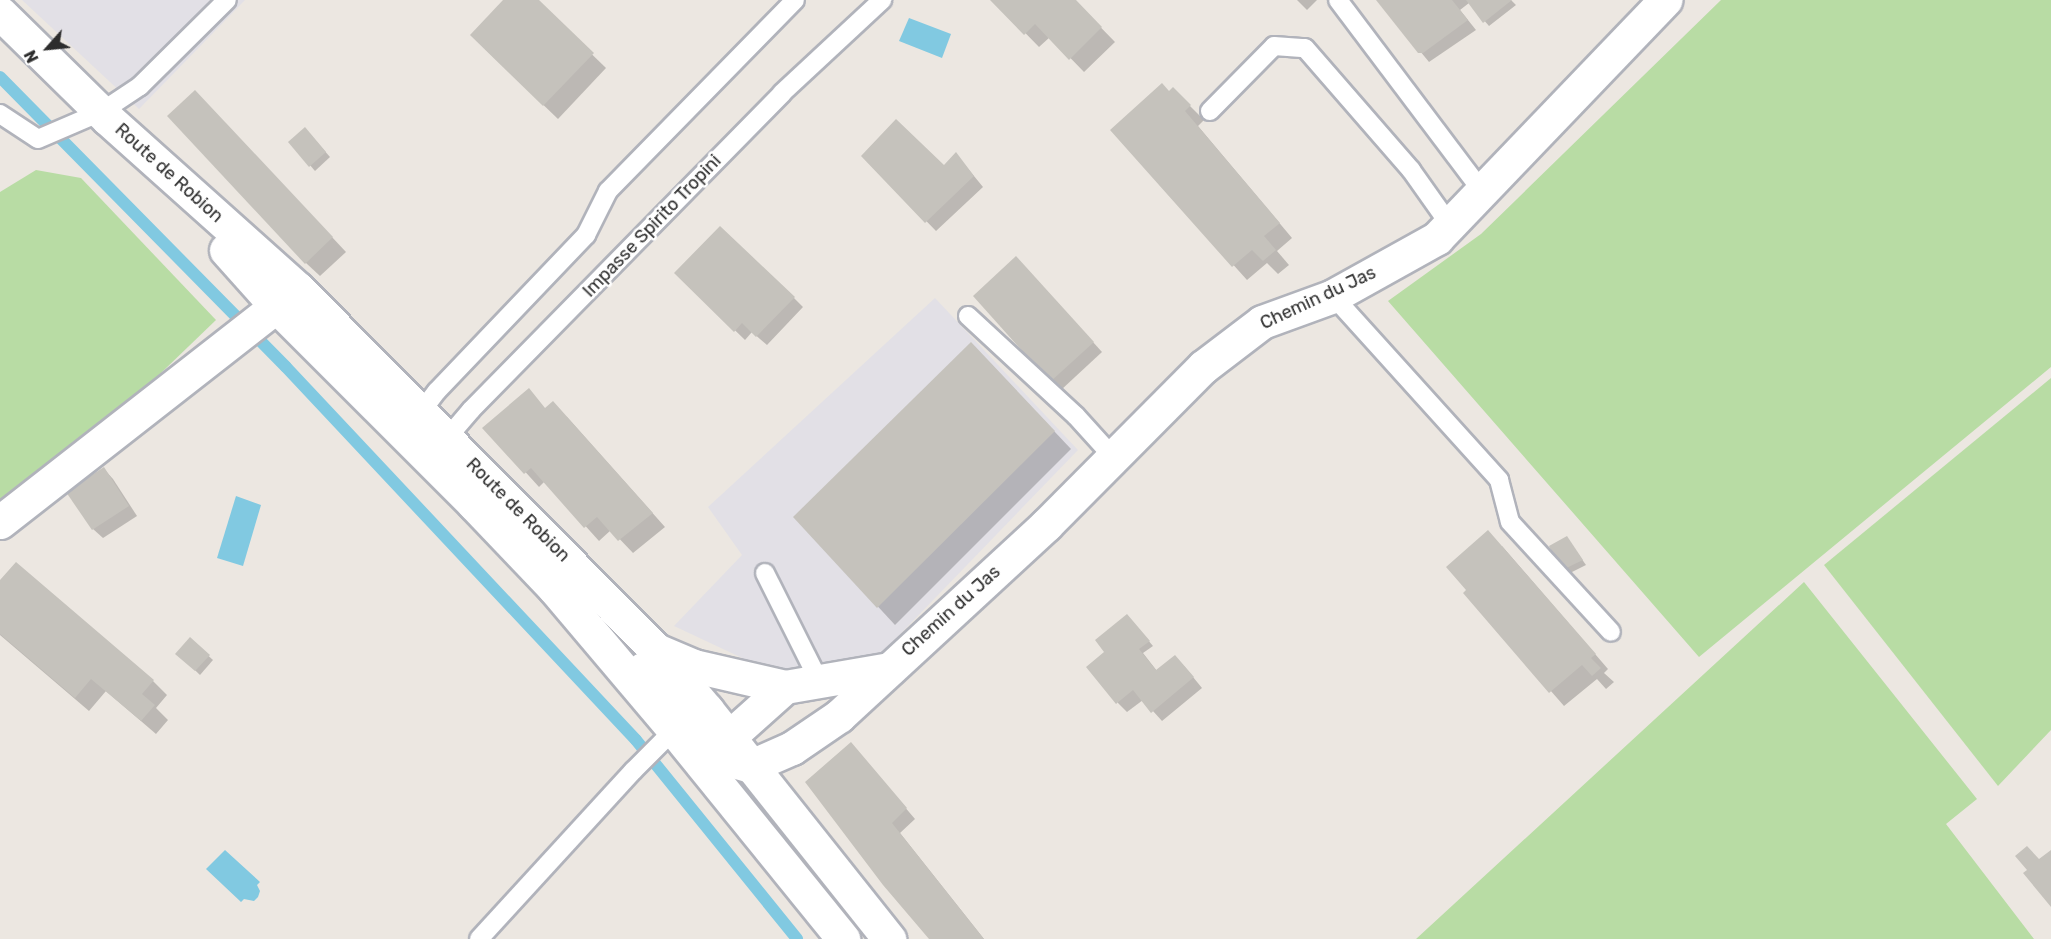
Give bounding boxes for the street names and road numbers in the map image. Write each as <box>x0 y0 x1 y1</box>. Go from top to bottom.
street label: Route de Robion <box>111 119 227 227</box>
street label: Impasse Spirito Tropini <box>578 150 726 302</box>
street label: Chemin du Jas <box>1257 262 1379 334</box>
street label: Route de Robion <box>462 454 574 566</box>
street label: Chemin du Jas <box>897 561 1005 661</box>

